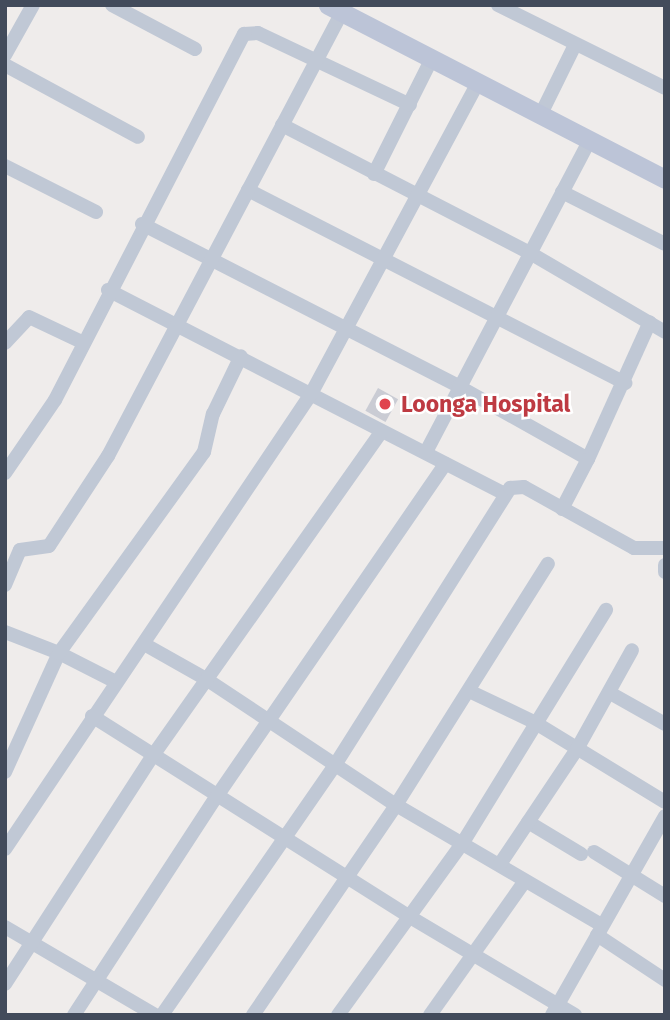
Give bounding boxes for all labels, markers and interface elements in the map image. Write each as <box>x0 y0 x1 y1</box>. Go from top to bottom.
place label: Loonga Hospital <box>401 390 570 418</box>
marker: Loonga Hospital <box>375 394 395 414</box>

